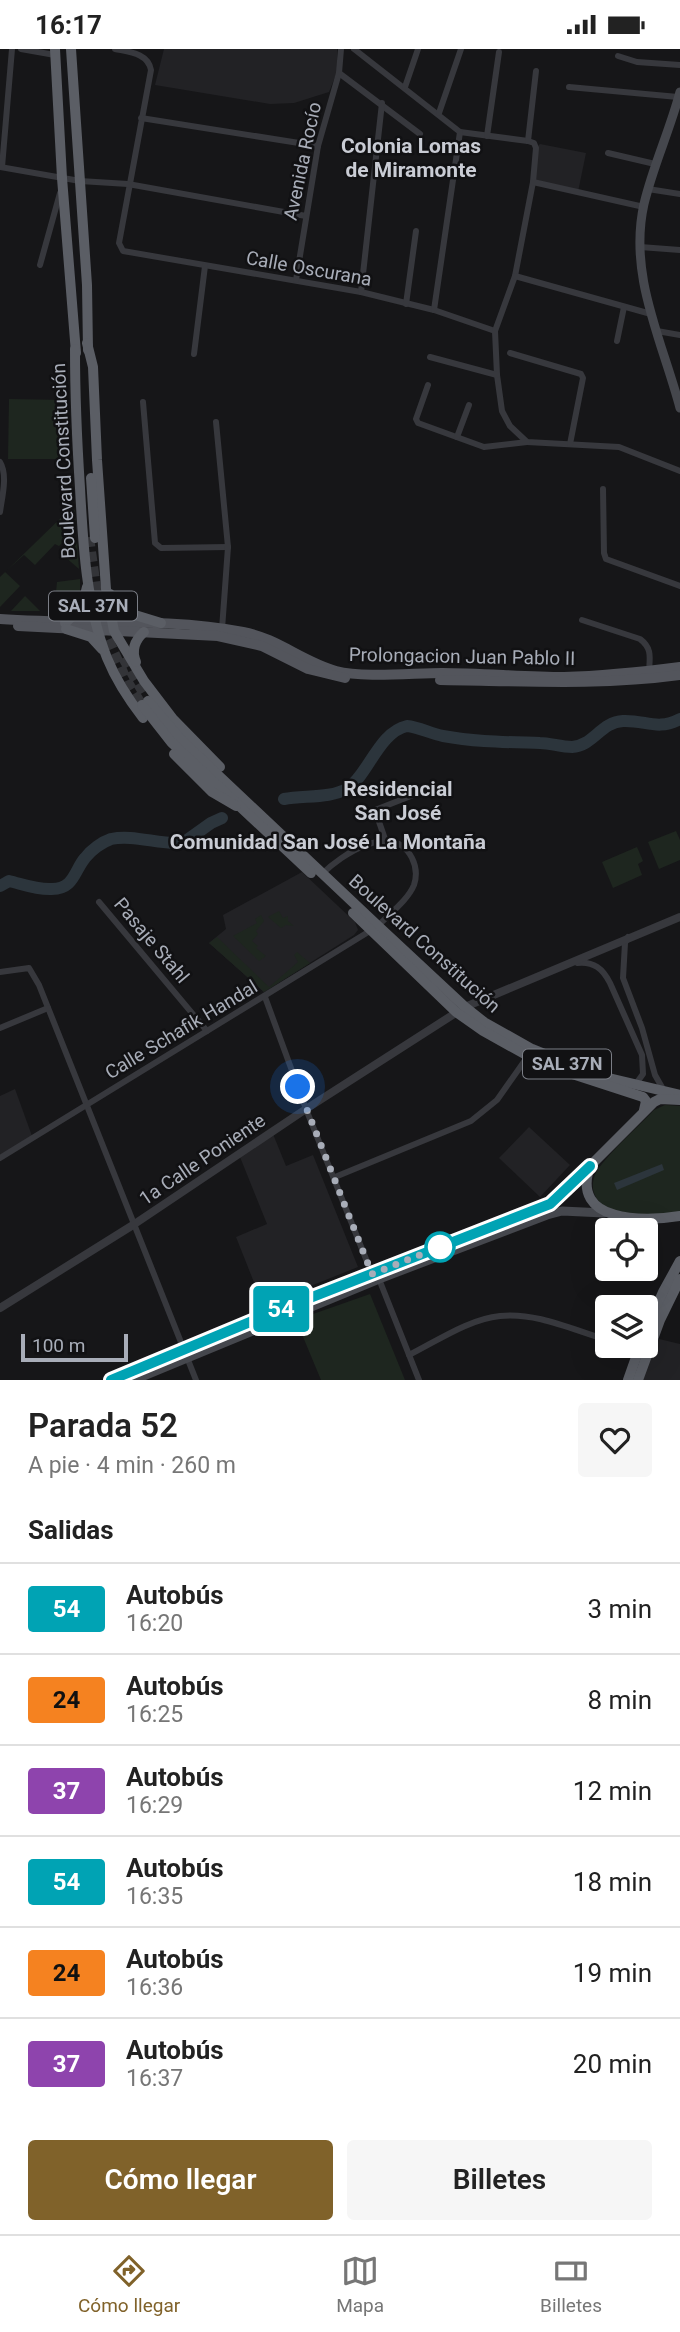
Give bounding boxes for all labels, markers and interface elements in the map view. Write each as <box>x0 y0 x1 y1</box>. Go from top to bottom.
text: 16:17 <box>35 10 102 40</box>
street label: Avenida Rocío <box>279 100 326 222</box>
district label: Colonia Lomas de Miramonte <box>341 134 481 182</box>
street label: Calle Oscurana <box>244 246 374 291</box>
street label: Boulevard Constitución <box>47 363 80 559</box>
road number: SAL 37N <box>49 591 137 621</box>
street label: Prolongacion Juan Pablo II <box>349 643 575 670</box>
district label: Residencial San José <box>343 777 453 825</box>
district label: Comunidad San José La Montaña <box>170 830 486 854</box>
street label: Boulevard Constitución <box>344 869 505 1017</box>
street label: Pasaje Stahl <box>109 893 194 988</box>
street label: Calle Schafik Handal <box>101 975 262 1084</box>
road number: SAL 37N <box>523 1049 611 1079</box>
your location <box>280 1069 315 1104</box>
street label: 1a Calle Poniente <box>135 1109 270 1210</box>
map controls <box>595 1218 658 1358</box>
button: locate <box>595 1218 658 1281</box>
unlabelled marker <box>425 1232 455 1262</box>
line badge: 54 <box>250 1286 312 1332</box>
text: 54 <box>267 1295 295 1323</box>
button: layers <box>595 1295 658 1358</box>
scale bar <box>21 1331 128 1363</box>
text: 100 m <box>32 1334 85 1357</box>
button: heart <box>578 1403 652 1477</box>
text: Parada 52 <box>28 1406 178 1445</box>
text: A pie · 4 min · 260 m <box>28 1452 236 1479</box>
text: Salidas <box>28 1515 114 1545</box>
text: Autobús <box>126 1580 224 1610</box>
text: 3 min <box>587 1594 652 1624</box>
text: 54 <box>53 1595 80 1623</box>
text: 16:20 <box>126 1610 183 1637</box>
text: Autobús <box>126 1671 224 1701</box>
text: 8 min <box>587 1685 652 1715</box>
text: 24 <box>53 1686 80 1714</box>
text: 16:25 <box>126 1701 183 1728</box>
text: Autobús <box>126 1762 224 1792</box>
text: 12 min <box>573 1776 652 1806</box>
text: 37 <box>53 1777 80 1805</box>
text: 16:29 <box>126 1792 183 1819</box>
text: Autobús <box>126 1853 224 1883</box>
text: 18 min <box>573 1867 652 1897</box>
text: 54 <box>53 1868 80 1896</box>
text: 16:35 <box>126 1883 183 1910</box>
text: Autobús <box>126 1944 224 1974</box>
text: 19 min <box>573 1958 652 1988</box>
text: 24 <box>53 1959 80 1987</box>
text: 16:36 <box>126 1974 183 2001</box>
text: Autobús <box>126 2035 224 2065</box>
text: 20 min <box>573 2049 652 2079</box>
text: 37 <box>53 2050 80 2078</box>
text: 16:37 <box>126 2065 183 2092</box>
button: Cómo llegar <box>28 2140 333 2220</box>
button: Billetes <box>347 2140 652 2220</box>
tab: Cómo llegar <box>78 2252 180 2317</box>
tab: Mapa <box>336 2252 384 2317</box>
tab: Billetes <box>540 2252 602 2317</box>

